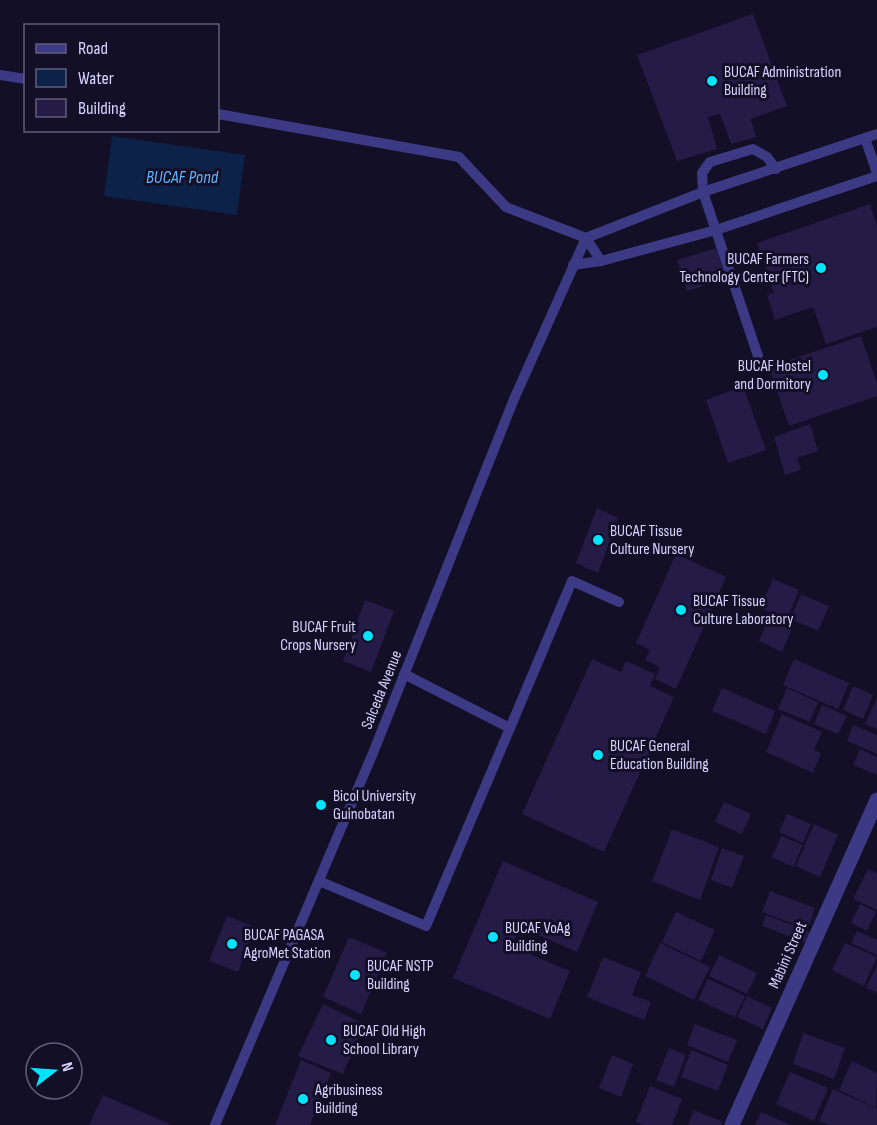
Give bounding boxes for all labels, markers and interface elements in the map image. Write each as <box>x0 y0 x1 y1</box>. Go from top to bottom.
legend <box>24 24 219 132</box>
text: Road <box>78 38 108 59</box>
place label: BUCAF Administration Building <box>724 63 841 100</box>
text: Water <box>78 68 114 89</box>
marker: BUCAF Administration Building <box>705 74 719 88</box>
text: Building <box>78 98 126 119</box>
water label: BUCAF Pond <box>146 167 219 188</box>
place label: BUCAF Farmers Technology Center (FTC) <box>679 250 809 287</box>
marker: BUCAF Farmers Technology Center (FTC) <box>814 261 828 275</box>
place label: BUCAF Hostel and Dormitory <box>734 357 811 394</box>
marker: BUCAF Hostel and Dormitory <box>816 368 830 382</box>
place label: BUCAF Tissue Culture Nursery <box>610 522 695 559</box>
marker: BUCAF Tissue Culture Nursery <box>591 533 605 547</box>
place label: BUCAF Tissue Culture Laboratory <box>693 592 793 629</box>
marker: BUCAF Tissue Culture Laboratory <box>674 603 688 617</box>
place label: BUCAF Fruit Crops Nursery <box>280 618 356 655</box>
marker: BUCAF Fruit Crops Nursery <box>361 629 375 643</box>
street label: Salceda Avenue <box>358 648 406 732</box>
place label: BUCAF General Education Building <box>610 737 709 774</box>
marker: BUCAF General Education Building <box>591 748 605 762</box>
place label: Bicol University Guinobatan <box>333 787 416 824</box>
marker: Bicol University Guinobatan <box>314 798 328 812</box>
street label: Mabini Street <box>765 918 811 991</box>
place label: BUCAF VoAg Building <box>505 919 570 956</box>
place label: BUCAF PAGASA AgroMet Station <box>243 926 331 963</box>
marker: BUCAF VoAg Building <box>486 930 500 944</box>
marker: BUCAF PAGASA AgroMet Station <box>225 937 239 951</box>
place label: BUCAF NSTP Building <box>367 957 434 994</box>
marker: BUCAF NSTP Building <box>348 968 362 982</box>
place label: BUCAF Old High School Library <box>343 1022 426 1059</box>
marker: BUCAF Old High School Library <box>324 1033 338 1047</box>
north arrow <box>24 1041 84 1101</box>
text: N <box>57 1060 77 1074</box>
place label: Agribusiness Building <box>314 1081 383 1118</box>
marker: Agribusiness Building <box>296 1092 310 1106</box>

